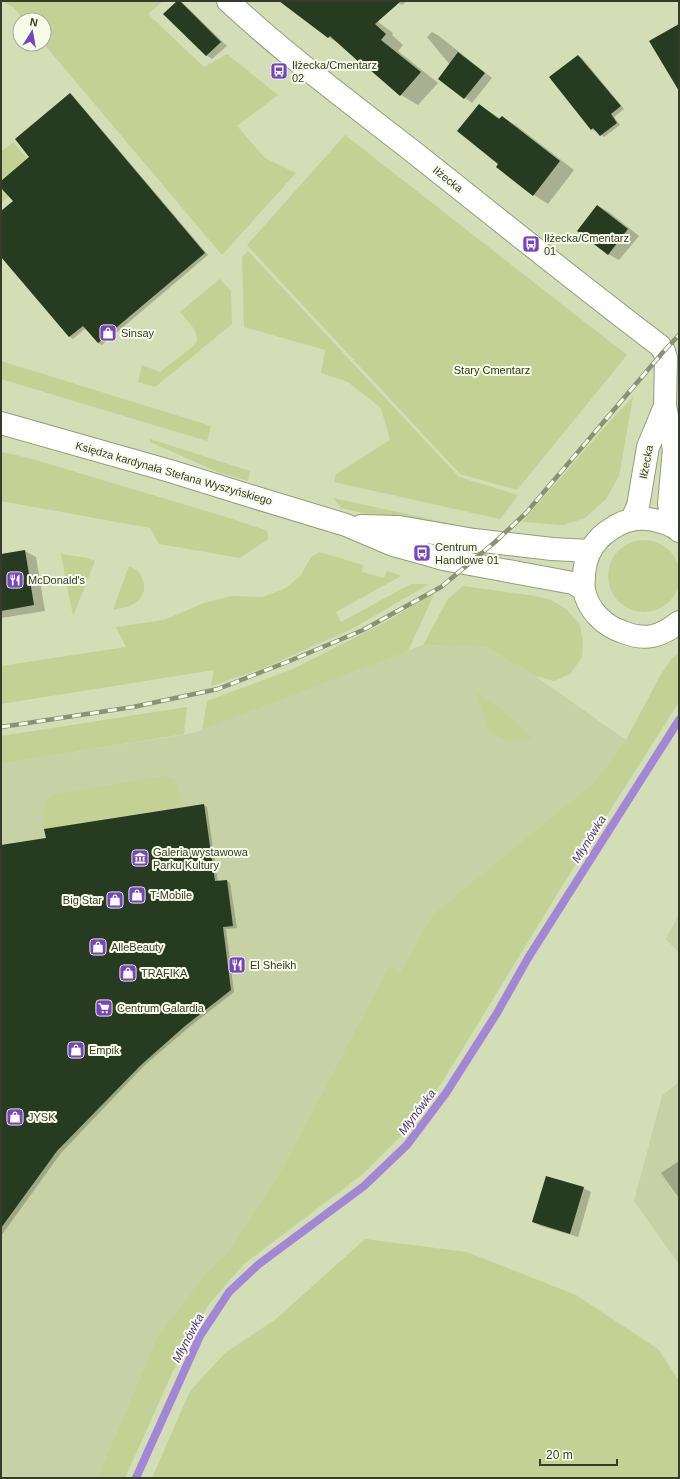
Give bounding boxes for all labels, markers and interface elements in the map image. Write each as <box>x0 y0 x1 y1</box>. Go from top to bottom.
north arrow <box>12 12 52 52</box>
text: N <box>29 16 39 29</box>
place label: Iłżecka/Cmentarz 02 <box>292 59 377 84</box>
bus stop icon: Iłżecka/Cmentarz 02 <box>269 61 289 81</box>
street label: Iłżecka <box>431 164 466 195</box>
place label: Iłżecka/Cmentarz 01 <box>544 232 629 257</box>
bus stop icon: Iłżecka/Cmentarz 01 <box>521 234 541 254</box>
shop icon: Sinsay <box>98 323 118 343</box>
place label: Sinsay <box>121 327 155 339</box>
park label: Stary Cmentarz <box>454 364 530 376</box>
street label: Księdza kardynała Stefana Wyszyńskiego <box>74 439 274 507</box>
street label: Iłżecka <box>637 443 655 480</box>
place label: Centrum Handlowe 01 <box>435 541 499 566</box>
bus stop icon: Centrum Handlowe 01 <box>412 543 432 563</box>
restaurant icon: McDonald's <box>5 570 25 590</box>
place label: McDonald's <box>28 574 86 586</box>
water label: Młynówka <box>569 812 609 865</box>
place label: Galeria wystawowa Parku Kultury <box>153 846 249 871</box>
museum icon: Galeria wystawowa Parku Kultury <box>130 848 150 868</box>
shop icon: T-Mobile <box>127 885 147 905</box>
place label: T-Mobile <box>150 889 192 901</box>
shop icon: Big Star <box>105 890 125 910</box>
place label: Big Star <box>63 894 102 906</box>
shop icon: AlleBeauty <box>88 937 108 957</box>
place label: AlleBeauty <box>111 941 164 953</box>
restaurant icon: El Sheikh <box>227 955 247 975</box>
place label: El Sheikh <box>250 959 296 971</box>
shop icon: TRAFIKA <box>118 963 138 983</box>
place label: TRAFIKA <box>141 967 188 979</box>
supermarket icon: Centrum Galardia <box>94 998 114 1018</box>
place label: Centrum Galardia <box>117 1002 205 1014</box>
shop icon: Empik <box>66 1040 86 1060</box>
place label: Empik <box>89 1044 120 1056</box>
water label: Młynówka <box>395 1086 439 1138</box>
shop icon: JYSK <box>5 1107 25 1127</box>
place label: JYSK <box>28 1111 56 1123</box>
water label: Młynówka <box>169 1311 207 1365</box>
scale bar <box>540 1441 617 1467</box>
text: 20 m <box>546 1448 573 1462</box>

